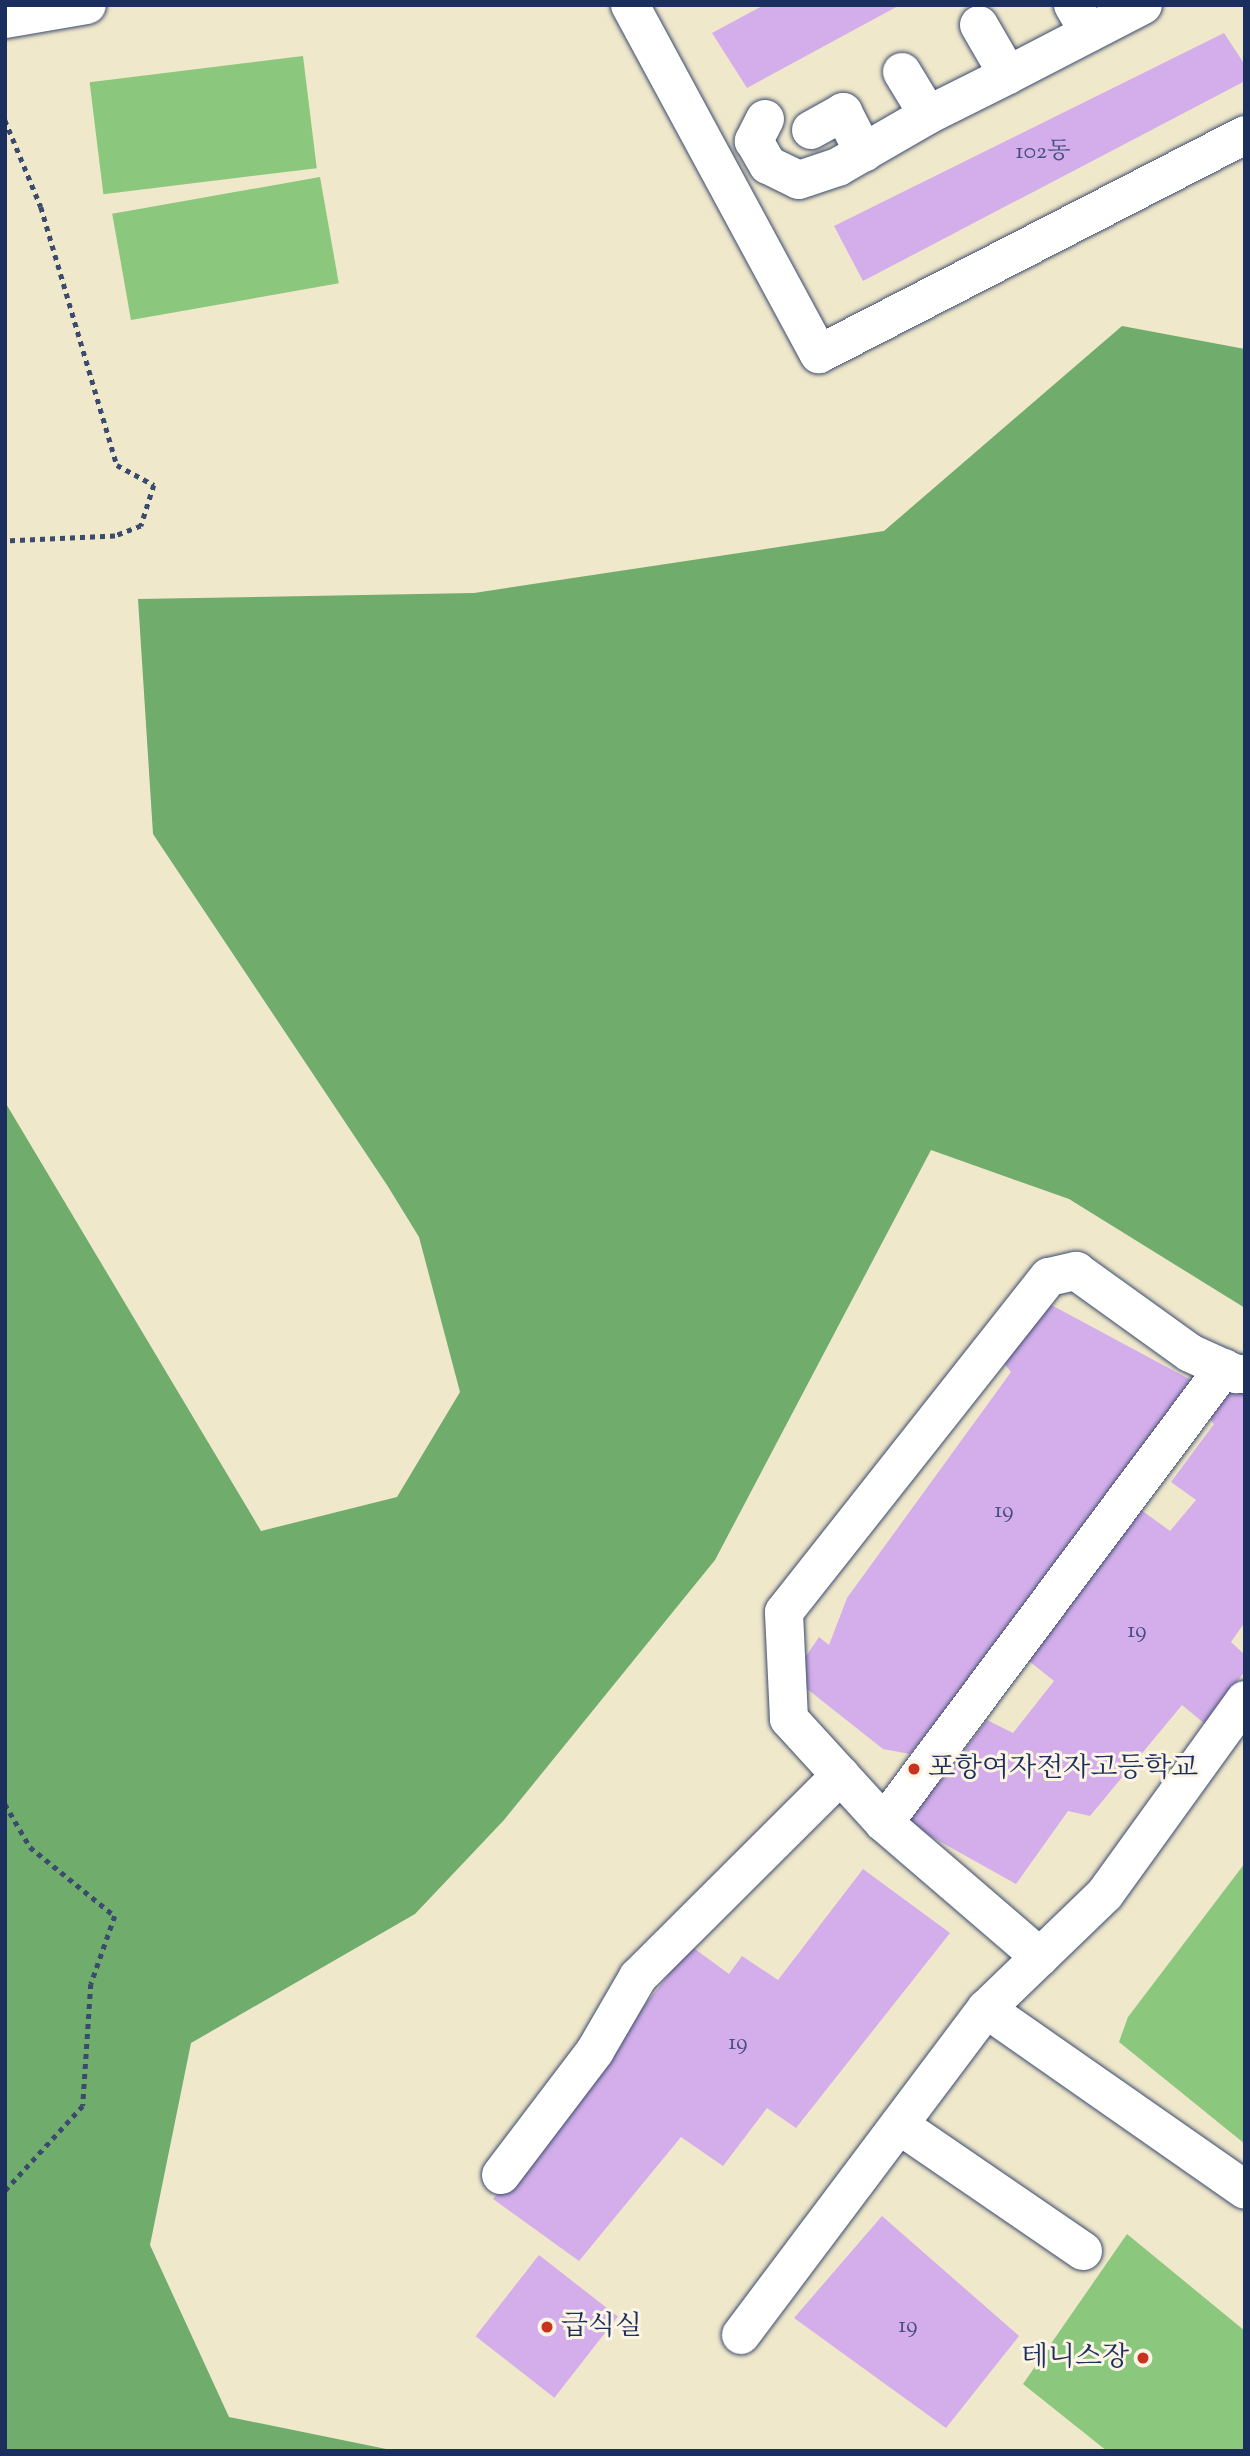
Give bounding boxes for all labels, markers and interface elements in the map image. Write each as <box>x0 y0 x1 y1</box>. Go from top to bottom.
house number: 102동 <box>1016 139 1070 167</box>
house number: 19 <box>994 1498 1014 1526</box>
house number: 19 <box>1127 1618 1147 1646</box>
place label: 포항여자전자고등학교 <box>928 1752 1198 1786</box>
marker: 포항여자전자고등학교 <box>906 1761 922 1777</box>
house number: 19 <box>728 2030 748 2058</box>
place label: 급식실 <box>561 2310 642 2344</box>
house number: 19 <box>898 2313 918 2341</box>
marker: 급식실 <box>539 2319 555 2335</box>
place label: 테니스장 <box>1021 2341 1129 2375</box>
marker: 테니스장 <box>1135 2350 1151 2366</box>

